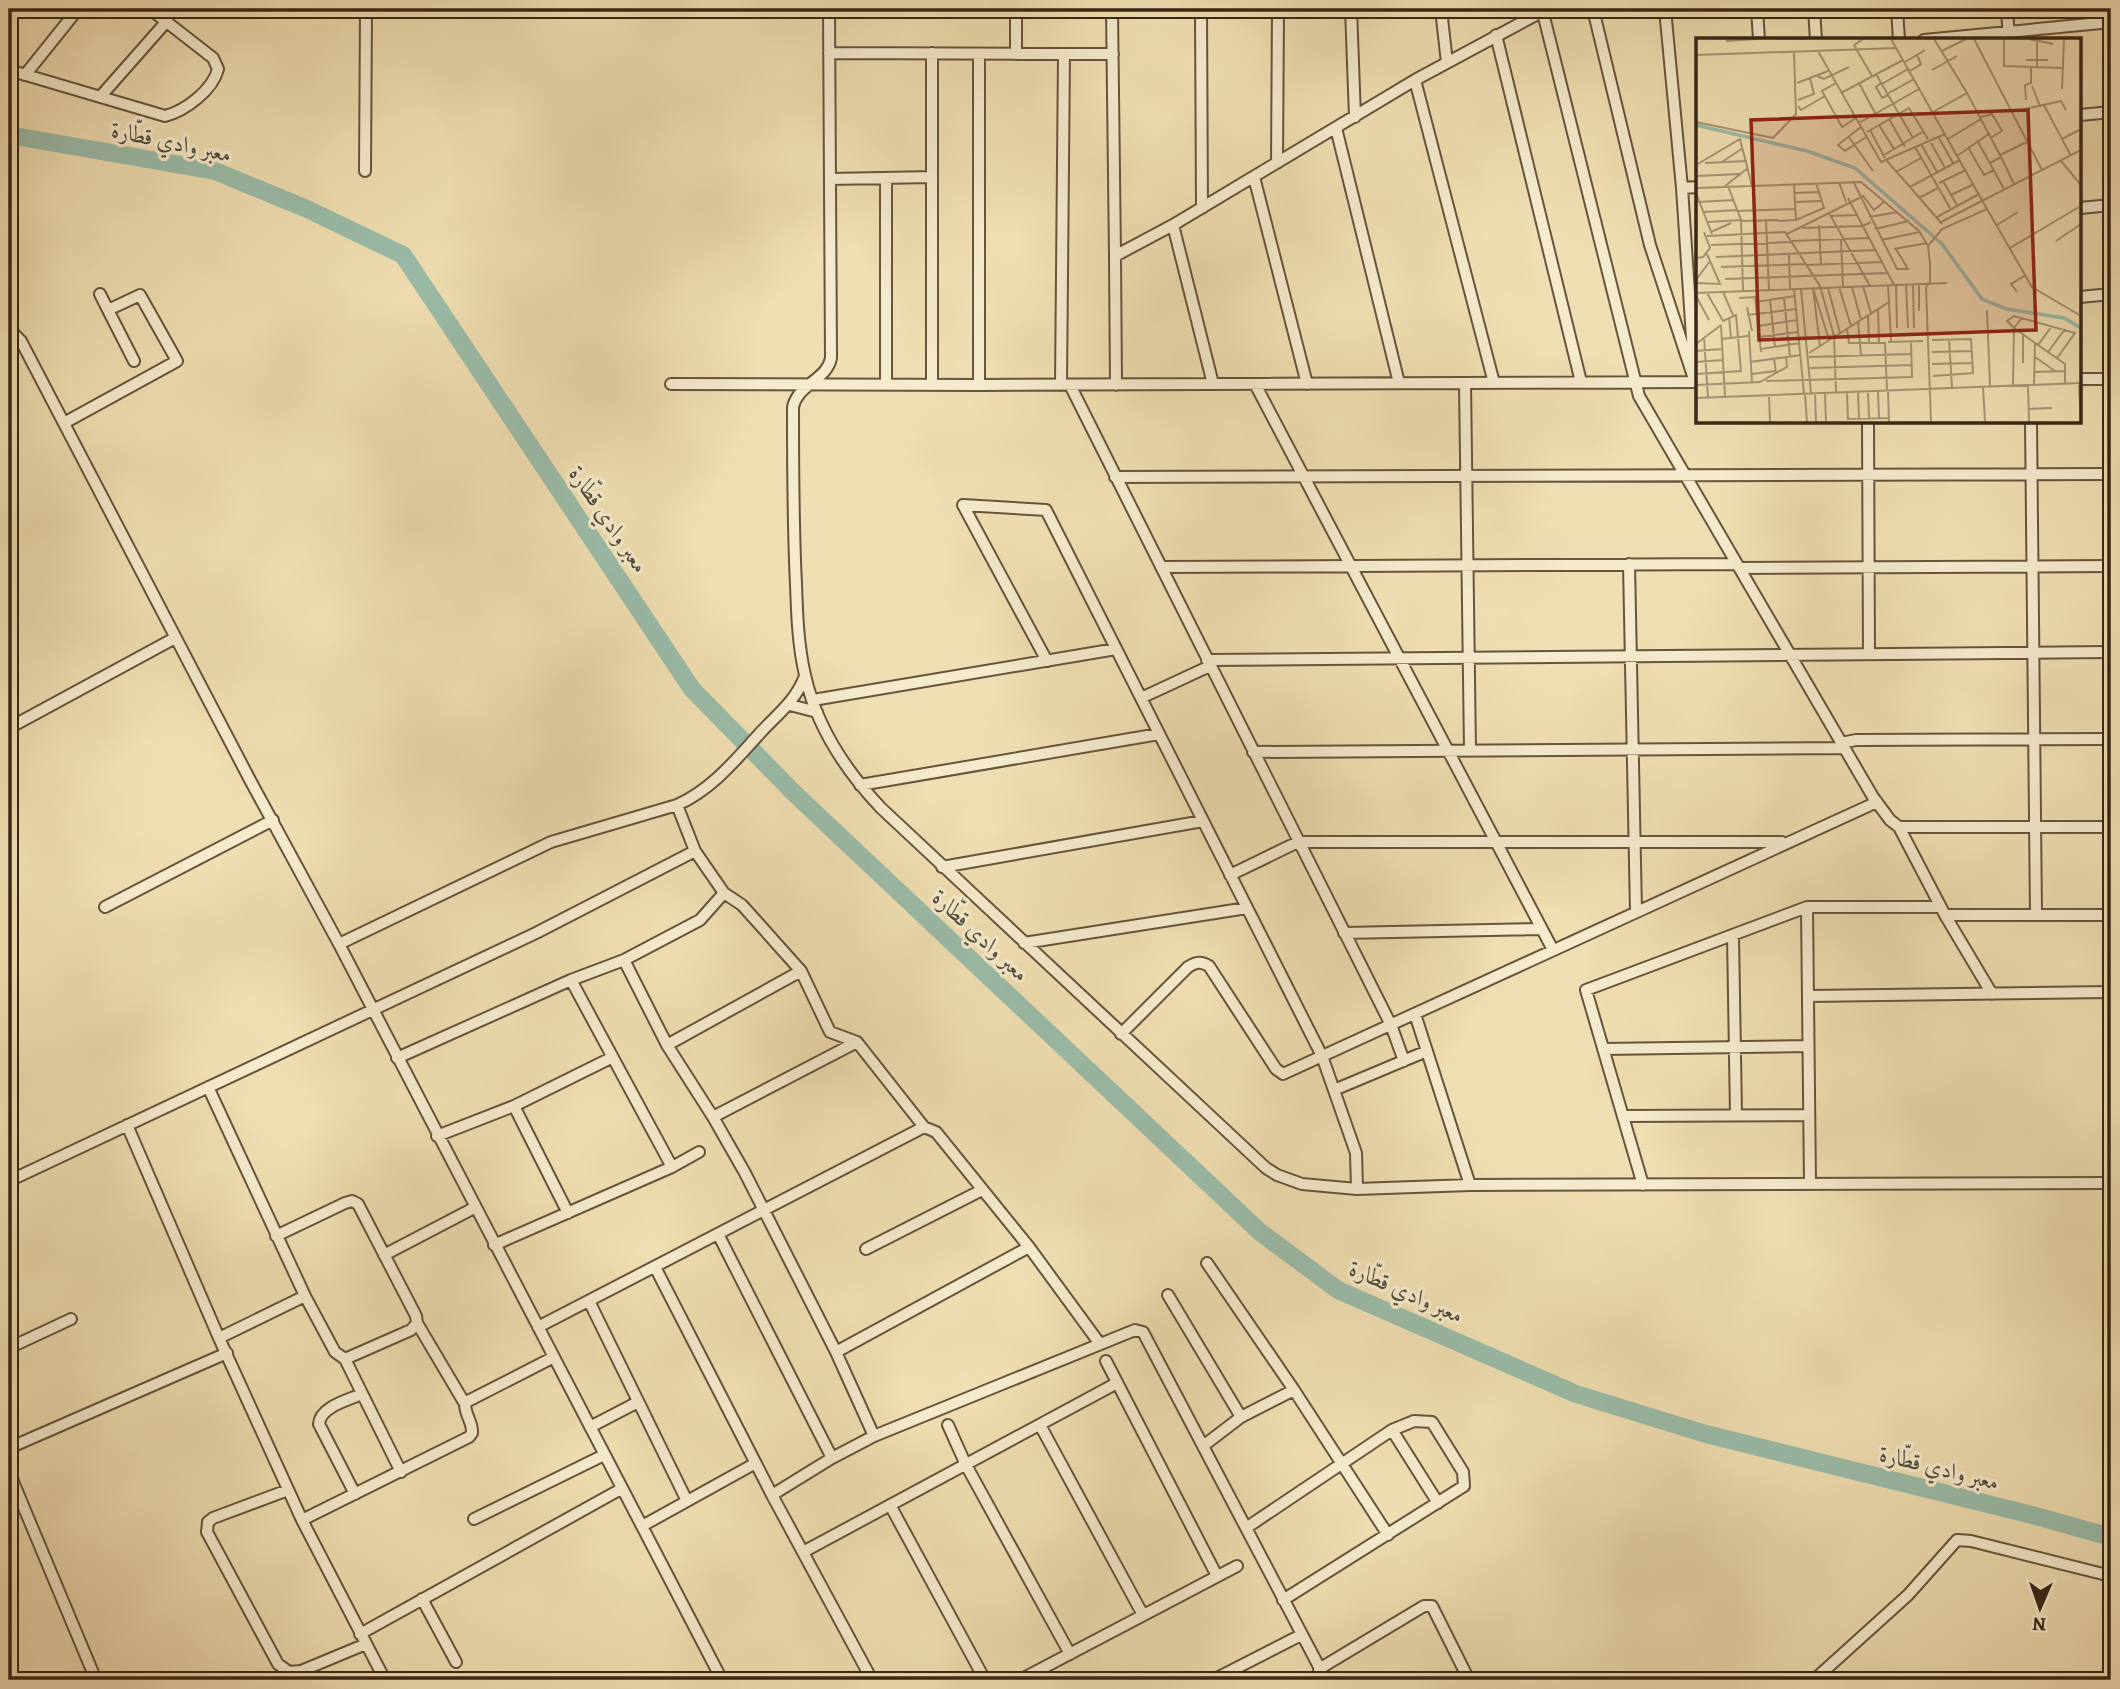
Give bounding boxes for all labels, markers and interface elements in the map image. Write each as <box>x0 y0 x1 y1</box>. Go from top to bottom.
inset map <box>1696 38 2082 424</box>
water label: معبر وادي قطّارة <box>107 114 235 173</box>
water label: معبر وادي قطّارة <box>559 460 656 581</box>
water label: معبر وادي قطّارة <box>923 882 1036 991</box>
water label: معبر وادي قطّارة <box>1343 1253 1469 1334</box>
water label: معبر وادي قطّارة <box>1875 1438 2003 1501</box>
north arrow <box>2004 1574 2074 1644</box>
text: N <box>2032 1611 2047 1637</box>

